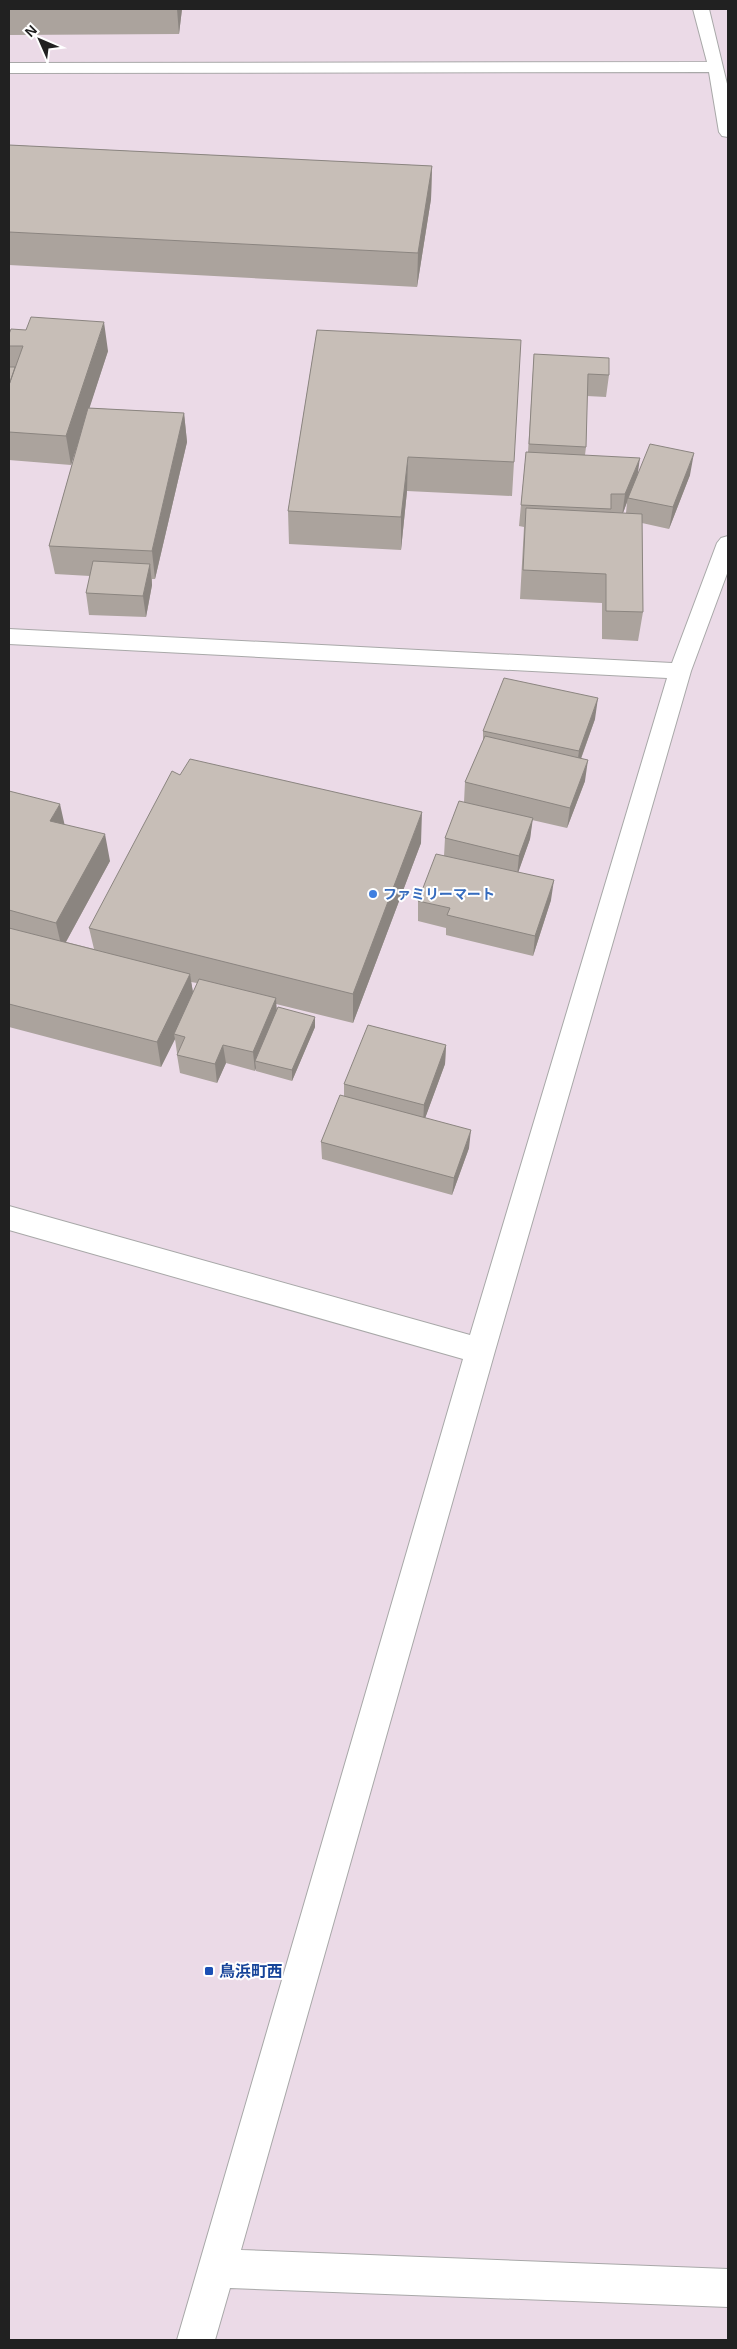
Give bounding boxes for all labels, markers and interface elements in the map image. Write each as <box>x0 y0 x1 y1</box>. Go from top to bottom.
north arrow <box>15 15 65 65</box>
text: N <box>22 22 40 40</box>
place label: ファミリーマート <box>383 886 495 902</box>
marker: ファミリーマート <box>367 888 379 900</box>
place label: 鳥浜町西 <box>219 1962 283 1980</box>
marker: 鳥浜町西 <box>203 1965 215 1977</box>

